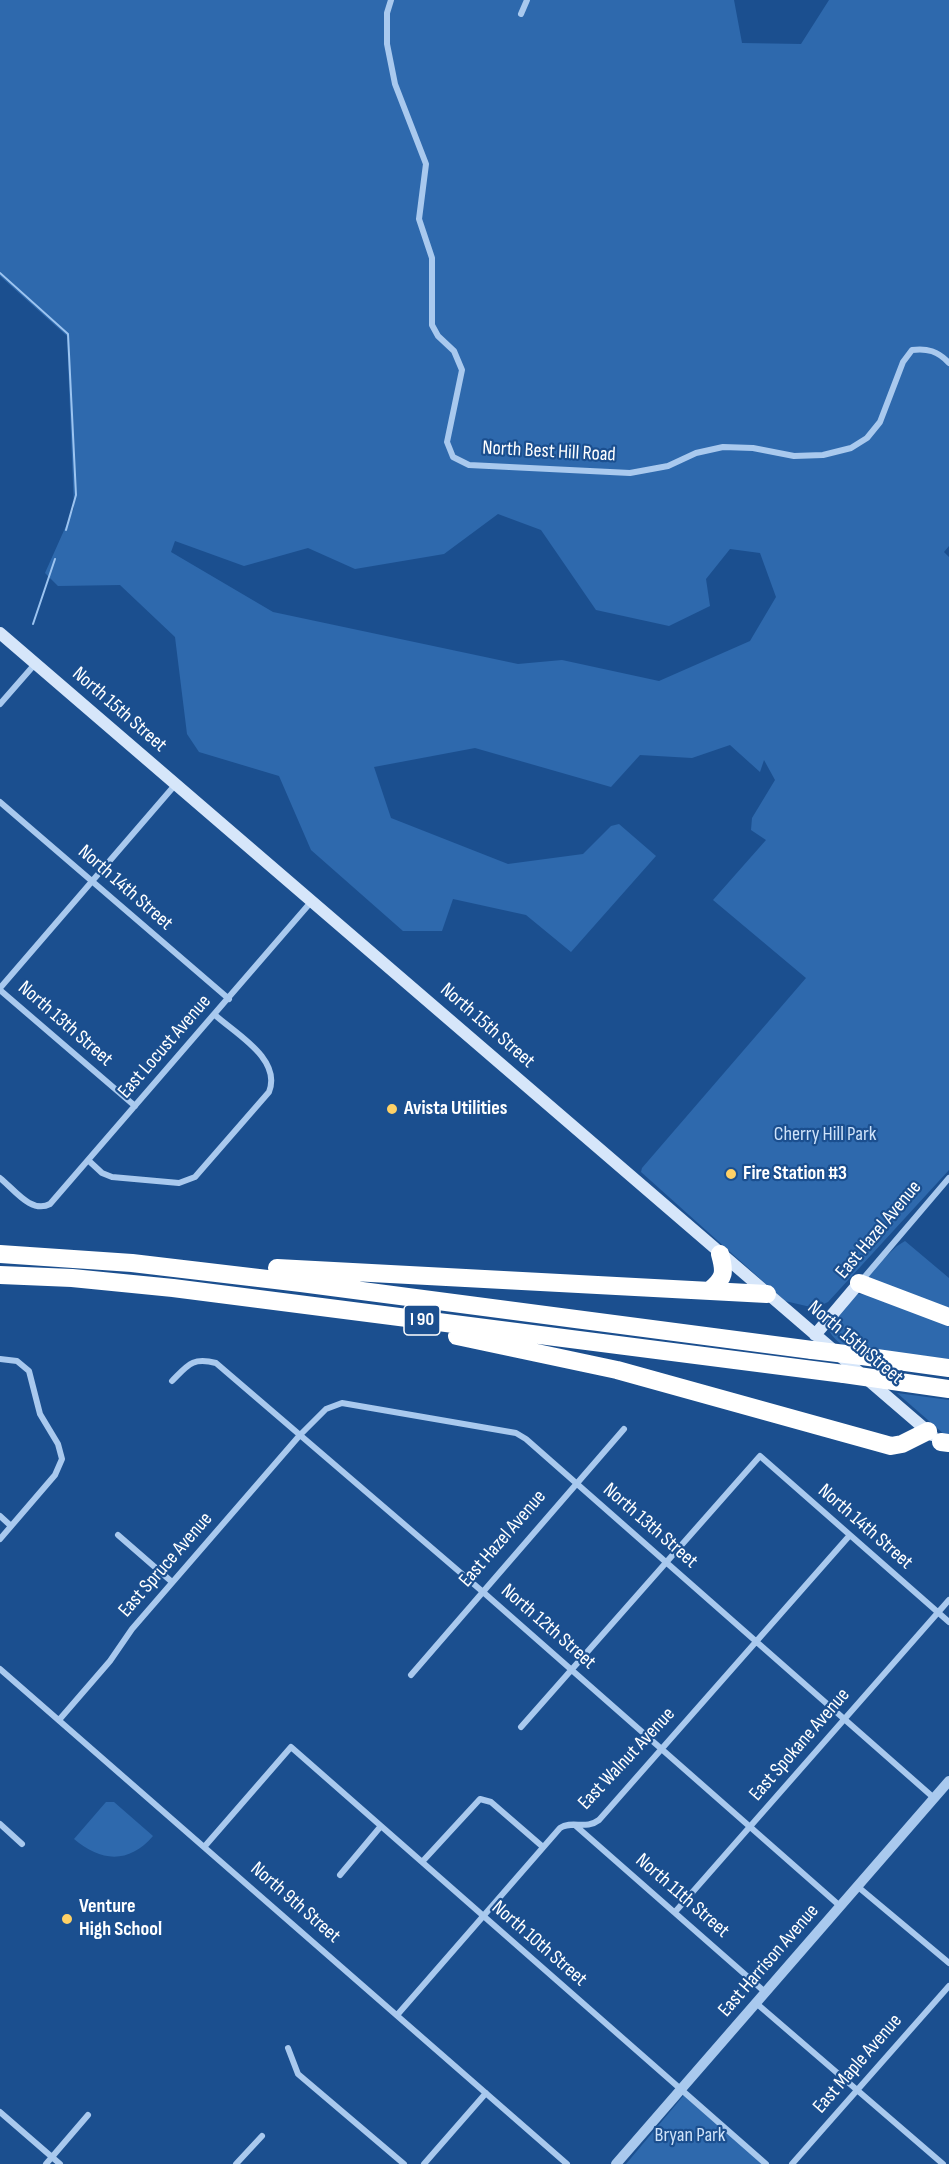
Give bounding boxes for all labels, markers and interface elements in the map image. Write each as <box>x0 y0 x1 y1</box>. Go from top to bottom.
street label: North Best Hill Road <box>482 437 616 467</box>
street label: North 15th Street <box>67 662 171 758</box>
street label: North 14th Street <box>73 840 177 936</box>
street label: North 13th Street <box>13 976 117 1072</box>
street label: North 15th Street <box>435 978 539 1074</box>
street label: East Locust Avenue <box>114 990 216 1104</box>
place label: Avista Utilities <box>404 1097 507 1121</box>
marker: Avista Utilities <box>385 1102 399 1116</box>
park label: Cherry Hill Park <box>774 1123 876 1147</box>
place label: Fire Station #3 <box>743 1162 847 1186</box>
marker: Fire Station #3 <box>724 1167 738 1181</box>
street label: East Hazel Avenue <box>831 1176 927 1284</box>
street label: North 15th Street <box>802 1296 908 1390</box>
road number: I 90 <box>404 1305 440 1335</box>
street label: North 13th Street <box>598 1478 702 1574</box>
street label: North 14th Street <box>813 1479 917 1575</box>
street label: East Hazel Avenue <box>454 1486 552 1592</box>
street label: East Spruce Avenue <box>114 1508 218 1622</box>
street label: North 12th Street <box>496 1579 600 1675</box>
street label: East Spokane Avenue <box>745 1684 855 1806</box>
street label: East Walnut Avenue <box>574 1703 680 1815</box>
street label: North 11th Street <box>630 1849 734 1943</box>
street label: North 9th Street <box>245 1857 345 1949</box>
place label: Venture High School <box>79 1895 162 1942</box>
street label: North 10th Street <box>486 1896 592 1992</box>
street label: East Harrison Avenue <box>714 1900 824 2022</box>
marker: Venture High School <box>60 1912 74 1926</box>
street label: East Maple Avenue <box>808 2009 908 2119</box>
park label: Bryan Park <box>655 2124 725 2148</box>

